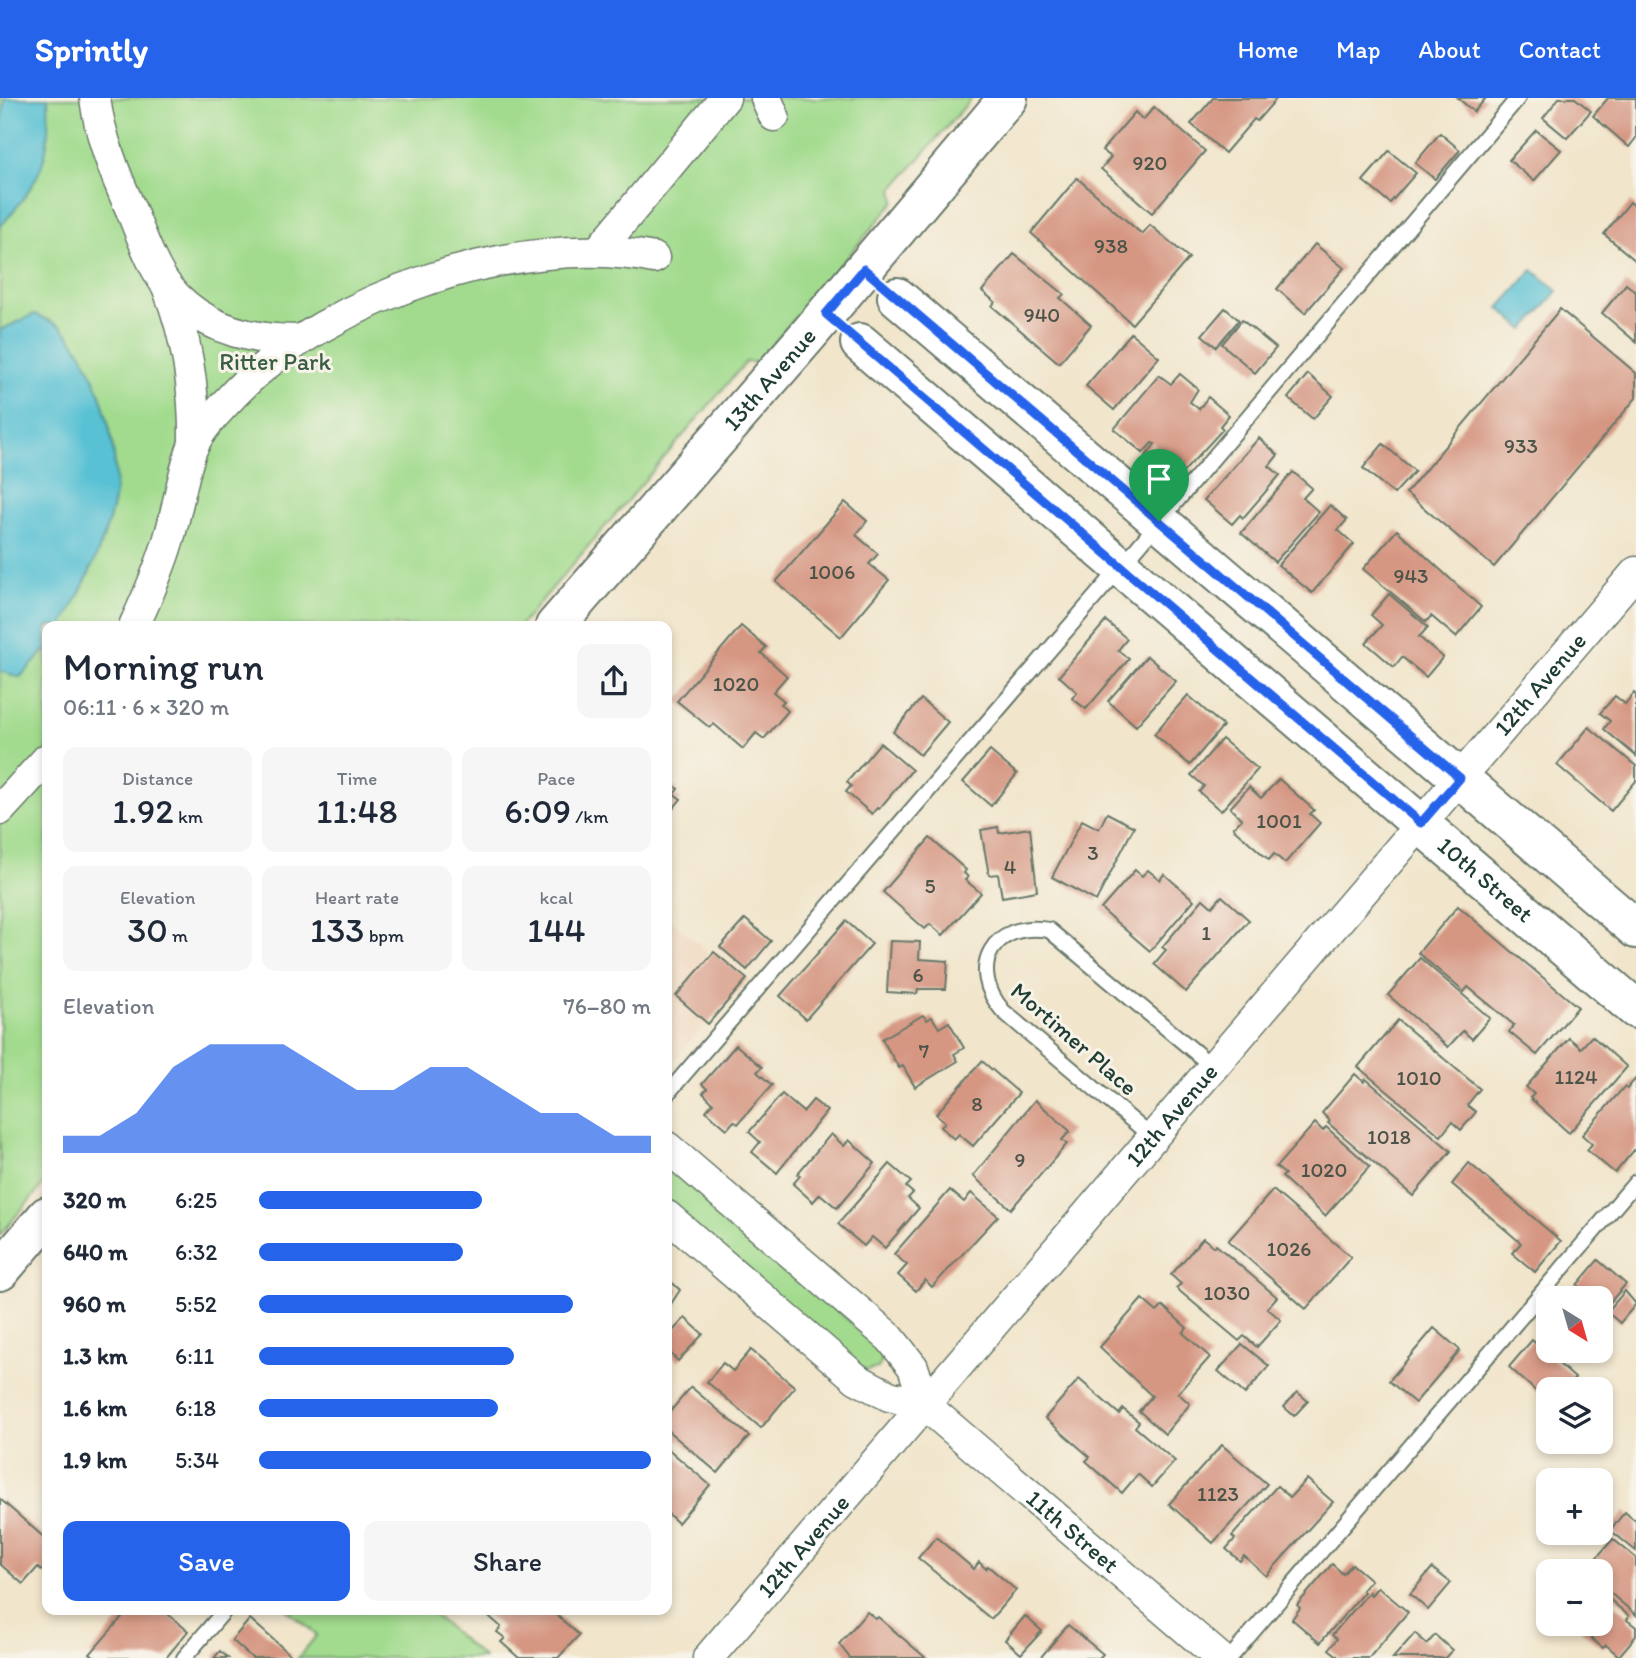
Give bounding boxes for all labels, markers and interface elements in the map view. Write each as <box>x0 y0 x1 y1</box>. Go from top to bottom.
text: Sprintly <box>35 30 148 69</box>
text: Home <box>1238 35 1298 64</box>
text: Map <box>1336 35 1380 64</box>
text: About <box>1418 35 1481 64</box>
text: Contact <box>1519 35 1601 64</box>
house number: 920 <box>1133 150 1167 175</box>
house number: 938 <box>1094 233 1128 258</box>
house number: 940 <box>1024 302 1060 327</box>
street label: 13th Avenue <box>717 321 822 436</box>
park label: Ritter Park <box>219 347 331 376</box>
house number: 933 <box>1504 433 1538 458</box>
pin <box>1129 449 1189 521</box>
icon: arrive <box>1140 460 1178 498</box>
house number: 1006 <box>809 559 855 584</box>
house number: 943 <box>1393 563 1429 588</box>
street label: 12th Avenue <box>1488 626 1592 741</box>
text: Morning run <box>63 644 264 690</box>
button: share <box>577 644 651 718</box>
house number: 1020 <box>713 671 759 696</box>
text: 06:11 · 6 × 320 m <box>63 693 229 721</box>
text: Distance <box>122 767 193 790</box>
text: Time <box>337 767 377 790</box>
text: Pace <box>537 767 575 790</box>
text: 1.92 <box>112 790 174 832</box>
text: 11:48 <box>316 790 398 832</box>
text: 6:09 <box>504 790 571 832</box>
text: km <box>174 805 203 828</box>
text: /km <box>571 805 609 828</box>
house number: 1001 <box>1256 808 1302 833</box>
street label: 10th Street <box>1432 830 1539 928</box>
house number: 3 <box>1087 840 1099 865</box>
house number: 4 <box>1004 854 1017 879</box>
house number: 5 <box>924 873 936 898</box>
text: Elevation <box>120 886 195 909</box>
text: Heart rate <box>315 886 399 909</box>
text: kcal <box>539 886 573 909</box>
text: 30 <box>127 909 168 951</box>
text: 133 <box>310 909 364 951</box>
text: 144 <box>527 909 585 951</box>
house number: 1 <box>1201 920 1211 945</box>
text: m <box>168 924 188 947</box>
text: bpm <box>364 924 404 947</box>
house number: 6 <box>912 962 924 987</box>
street label: Mortimer Place <box>1005 976 1144 1101</box>
text: Elevation <box>63 992 154 1020</box>
text: 76–80 m <box>563 992 651 1020</box>
house number: 7 <box>919 1038 929 1063</box>
street label: 12th Avenue <box>1119 1057 1224 1172</box>
house number: 1124 <box>1554 1064 1598 1089</box>
house number: 1010 <box>1396 1065 1442 1090</box>
house number: 8 <box>971 1091 983 1116</box>
house number: 1018 <box>1367 1124 1411 1149</box>
house number: 9 <box>1015 1147 1025 1172</box>
house number: 1020 <box>1301 1157 1347 1182</box>
text: 320 m <box>63 1186 126 1214</box>
text: 6:25 <box>175 1186 217 1214</box>
house number: 1026 <box>1267 1236 1311 1261</box>
text: 640 m <box>63 1238 128 1266</box>
text: 6:32 <box>175 1238 217 1266</box>
house number: 1030 <box>1203 1280 1251 1305</box>
north arrow <box>1536 1286 1614 1363</box>
map controls <box>1536 1286 1613 1636</box>
text: 960 m <box>63 1290 126 1318</box>
text: 5:52 <box>175 1290 217 1318</box>
text: 1.3 km <box>63 1342 127 1370</box>
text: 6:11 <box>175 1342 214 1370</box>
button: layers <box>1536 1377 1613 1454</box>
text: 1.6 km <box>63 1394 127 1422</box>
text: 6:18 <box>175 1394 216 1422</box>
text: 1.9 km <box>63 1446 127 1474</box>
text: 5:34 <box>175 1446 219 1474</box>
button: + <box>1536 1468 1613 1545</box>
house number: 1123 <box>1197 1481 1239 1506</box>
street label: 11th Street <box>1021 1483 1125 1579</box>
street label: 12th Avenue <box>751 1488 855 1603</box>
button: Save <box>63 1521 350 1601</box>
button: Share <box>364 1521 651 1601</box>
button: − <box>1536 1559 1613 1636</box>

